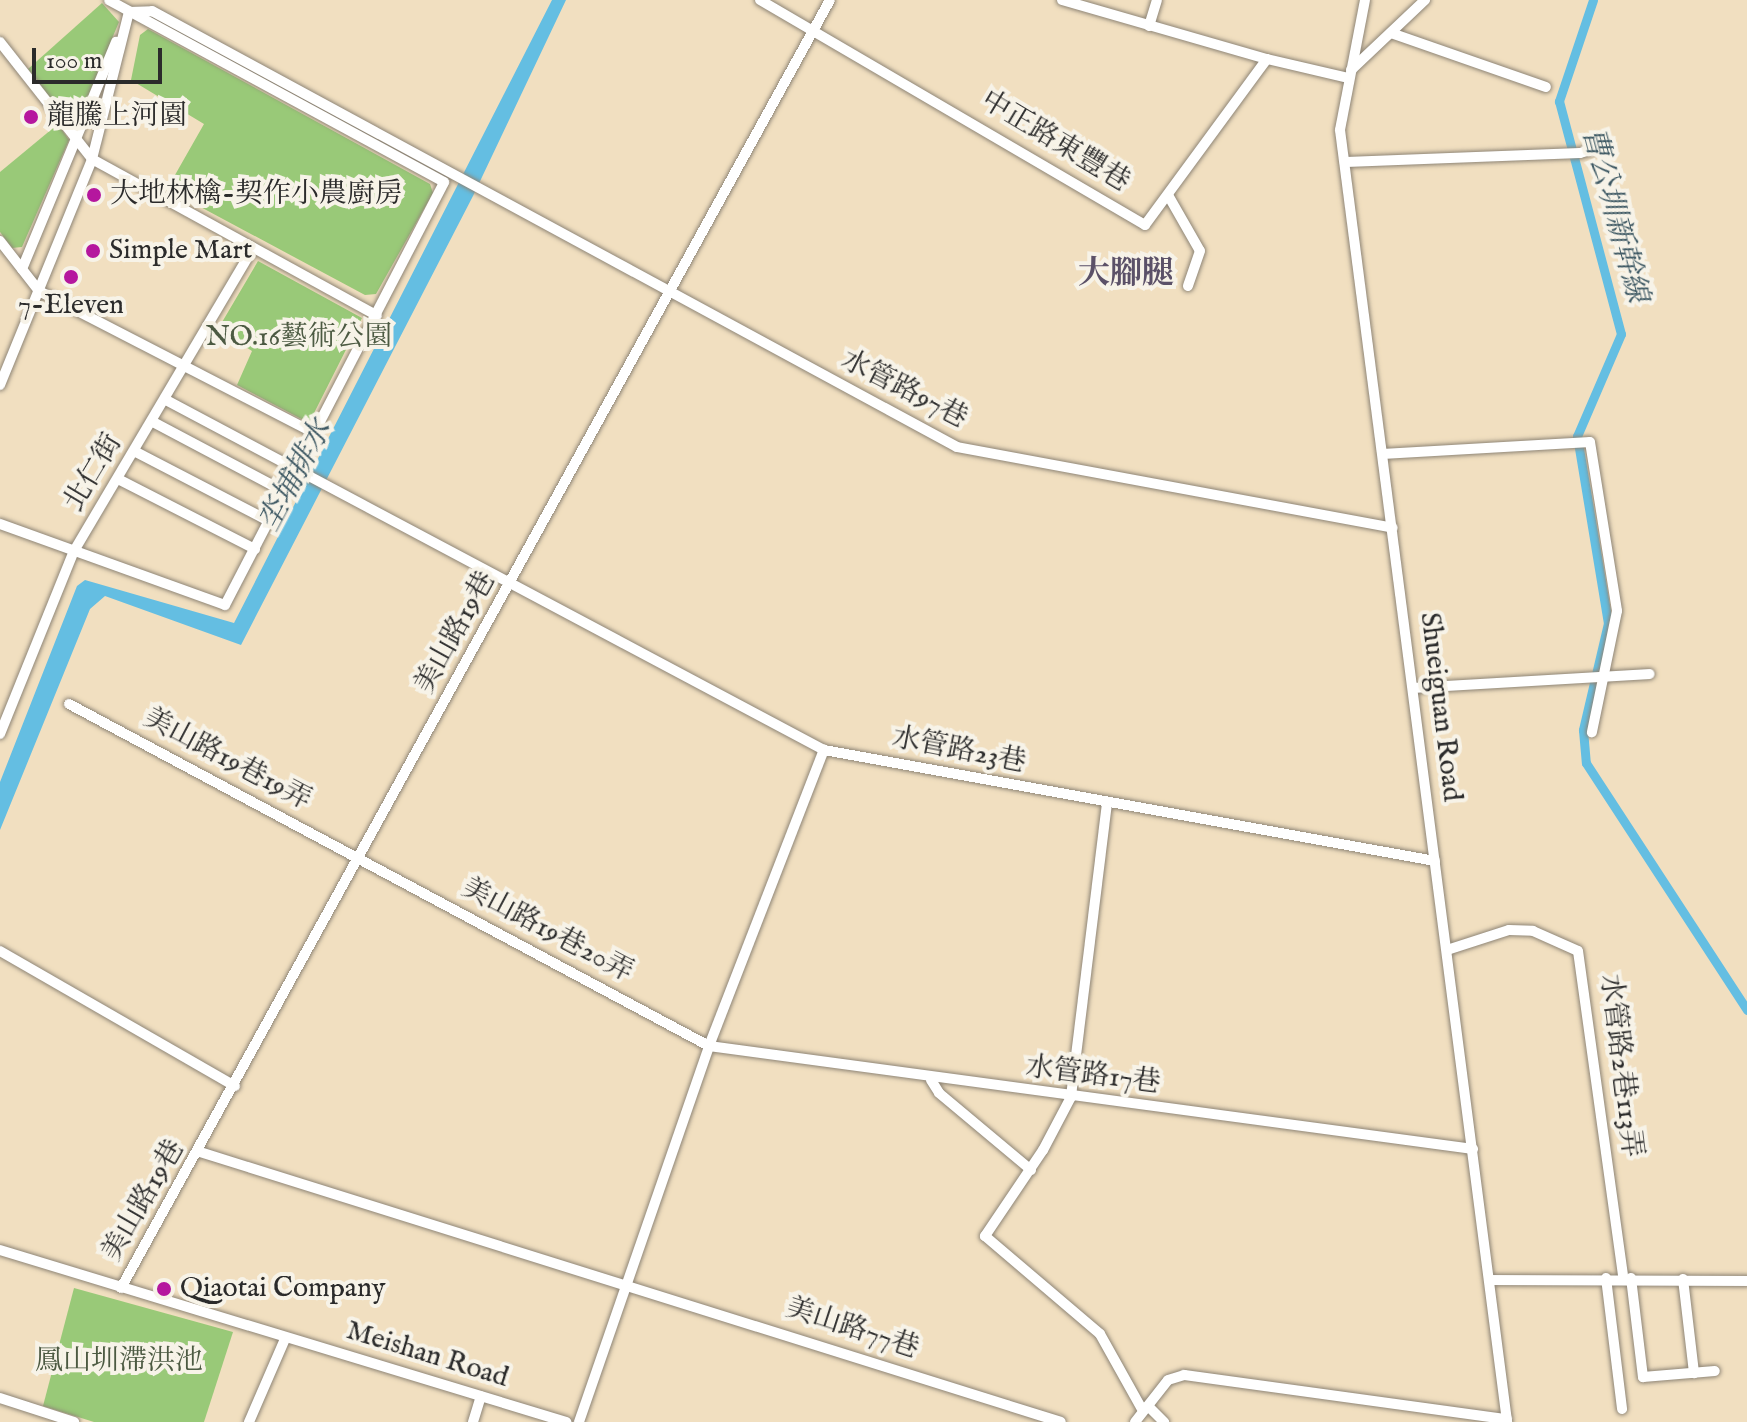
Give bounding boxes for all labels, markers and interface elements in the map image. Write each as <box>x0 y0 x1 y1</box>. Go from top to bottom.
scale bar <box>36 32 166 82</box>
text: 100 m <box>46 46 102 77</box>
street label: 中正路東豐巷 <box>974 84 1136 200</box>
place label: 龍騰上河園 <box>47 100 187 134</box>
marker: 龍騰上河園 <box>22 108 40 126</box>
water label: 曹公圳新幹線 <box>1573 123 1655 307</box>
place label: 大地林檎-契作小農廚房 <box>110 178 403 212</box>
marker: 大地林檎-契作小農廚房 <box>85 186 103 204</box>
place label: Simple Mart <box>109 234 252 268</box>
marker: Simple Mart <box>84 242 102 260</box>
district label: 大腳腿 <box>1078 256 1174 294</box>
marker: 7-Eleven <box>62 268 80 286</box>
place label: 7-Eleven <box>18 289 124 323</box>
park label: NO.16藝術公園 <box>206 321 392 355</box>
street label: 水管路97巷 <box>835 344 973 436</box>
water label: 坔埔排水 <box>252 415 340 537</box>
street label: 北仁街 <box>58 428 130 518</box>
street label: 美山路19巷 <box>409 566 503 700</box>
street label: Shueiguan Road <box>1412 611 1468 803</box>
street label: 美山路19巷19弄 <box>137 702 317 818</box>
street label: 水管路23巷 <box>889 722 1029 780</box>
street label: 美山路19巷20弄 <box>455 872 639 990</box>
street label: 水管路2巷113弄 <box>1592 972 1648 1160</box>
street label: 水管路17巷 <box>1024 1051 1162 1101</box>
street label: 美山路19巷 <box>96 1134 192 1268</box>
place label: Qiaotai Company <box>180 1272 385 1306</box>
marker: Qiaotai Company <box>155 1280 173 1298</box>
street label: 美山路77巷 <box>781 1292 923 1366</box>
street label: Meishan Road <box>342 1314 512 1396</box>
park label: 鳳山圳滯洪池 <box>35 1345 203 1379</box>

